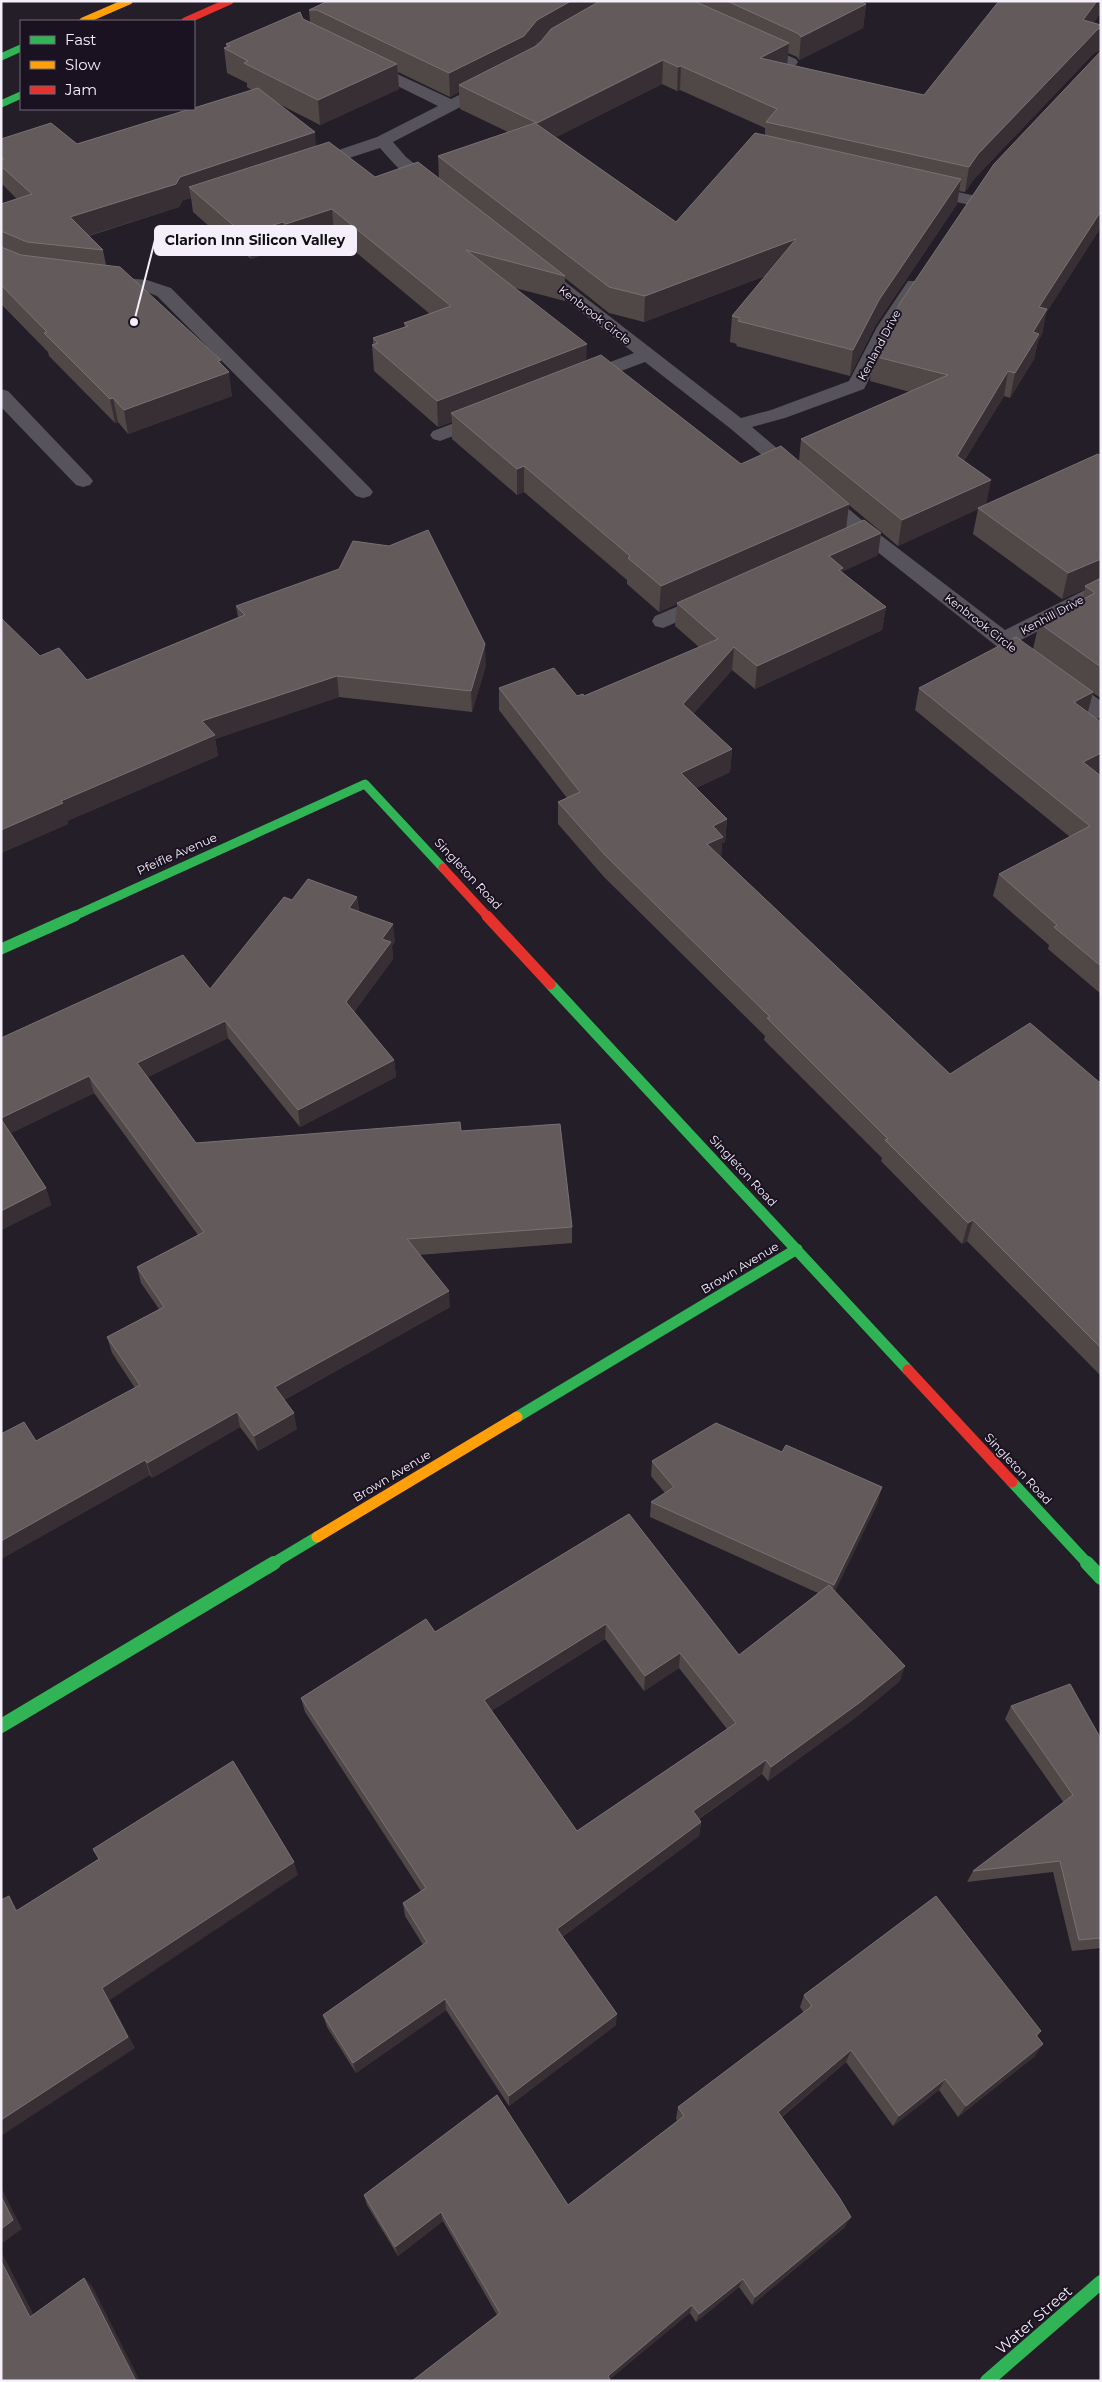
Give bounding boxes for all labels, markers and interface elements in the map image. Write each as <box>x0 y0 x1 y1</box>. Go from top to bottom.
legend <box>20 20 195 110</box>
text: Fast <box>65 30 96 49</box>
text: Slow <box>65 55 101 74</box>
text: Jam <box>64 80 97 99</box>
callout: Clarion Inn Silicon Valley <box>155 226 356 255</box>
text: Clarion Inn Silicon Valley <box>165 231 346 249</box>
street label: Kenbrook Circle <box>556 283 634 348</box>
street label: Kenland Drive <box>855 307 904 383</box>
street label: Kenbrook Circle <box>942 591 1020 656</box>
street label: Kenhill Drive <box>1018 592 1086 638</box>
street label: Pfeifle Avenue <box>134 829 219 878</box>
street label: Singleton Road <box>431 835 505 912</box>
street label: Singleton Road <box>706 1132 780 1209</box>
street label: Brown Avenue <box>698 1238 781 1297</box>
street label: Singleton Road <box>981 1430 1055 1507</box>
street label: Brown Avenue <box>350 1446 433 1505</box>
street label: Water Street <box>992 2281 1076 2358</box>

